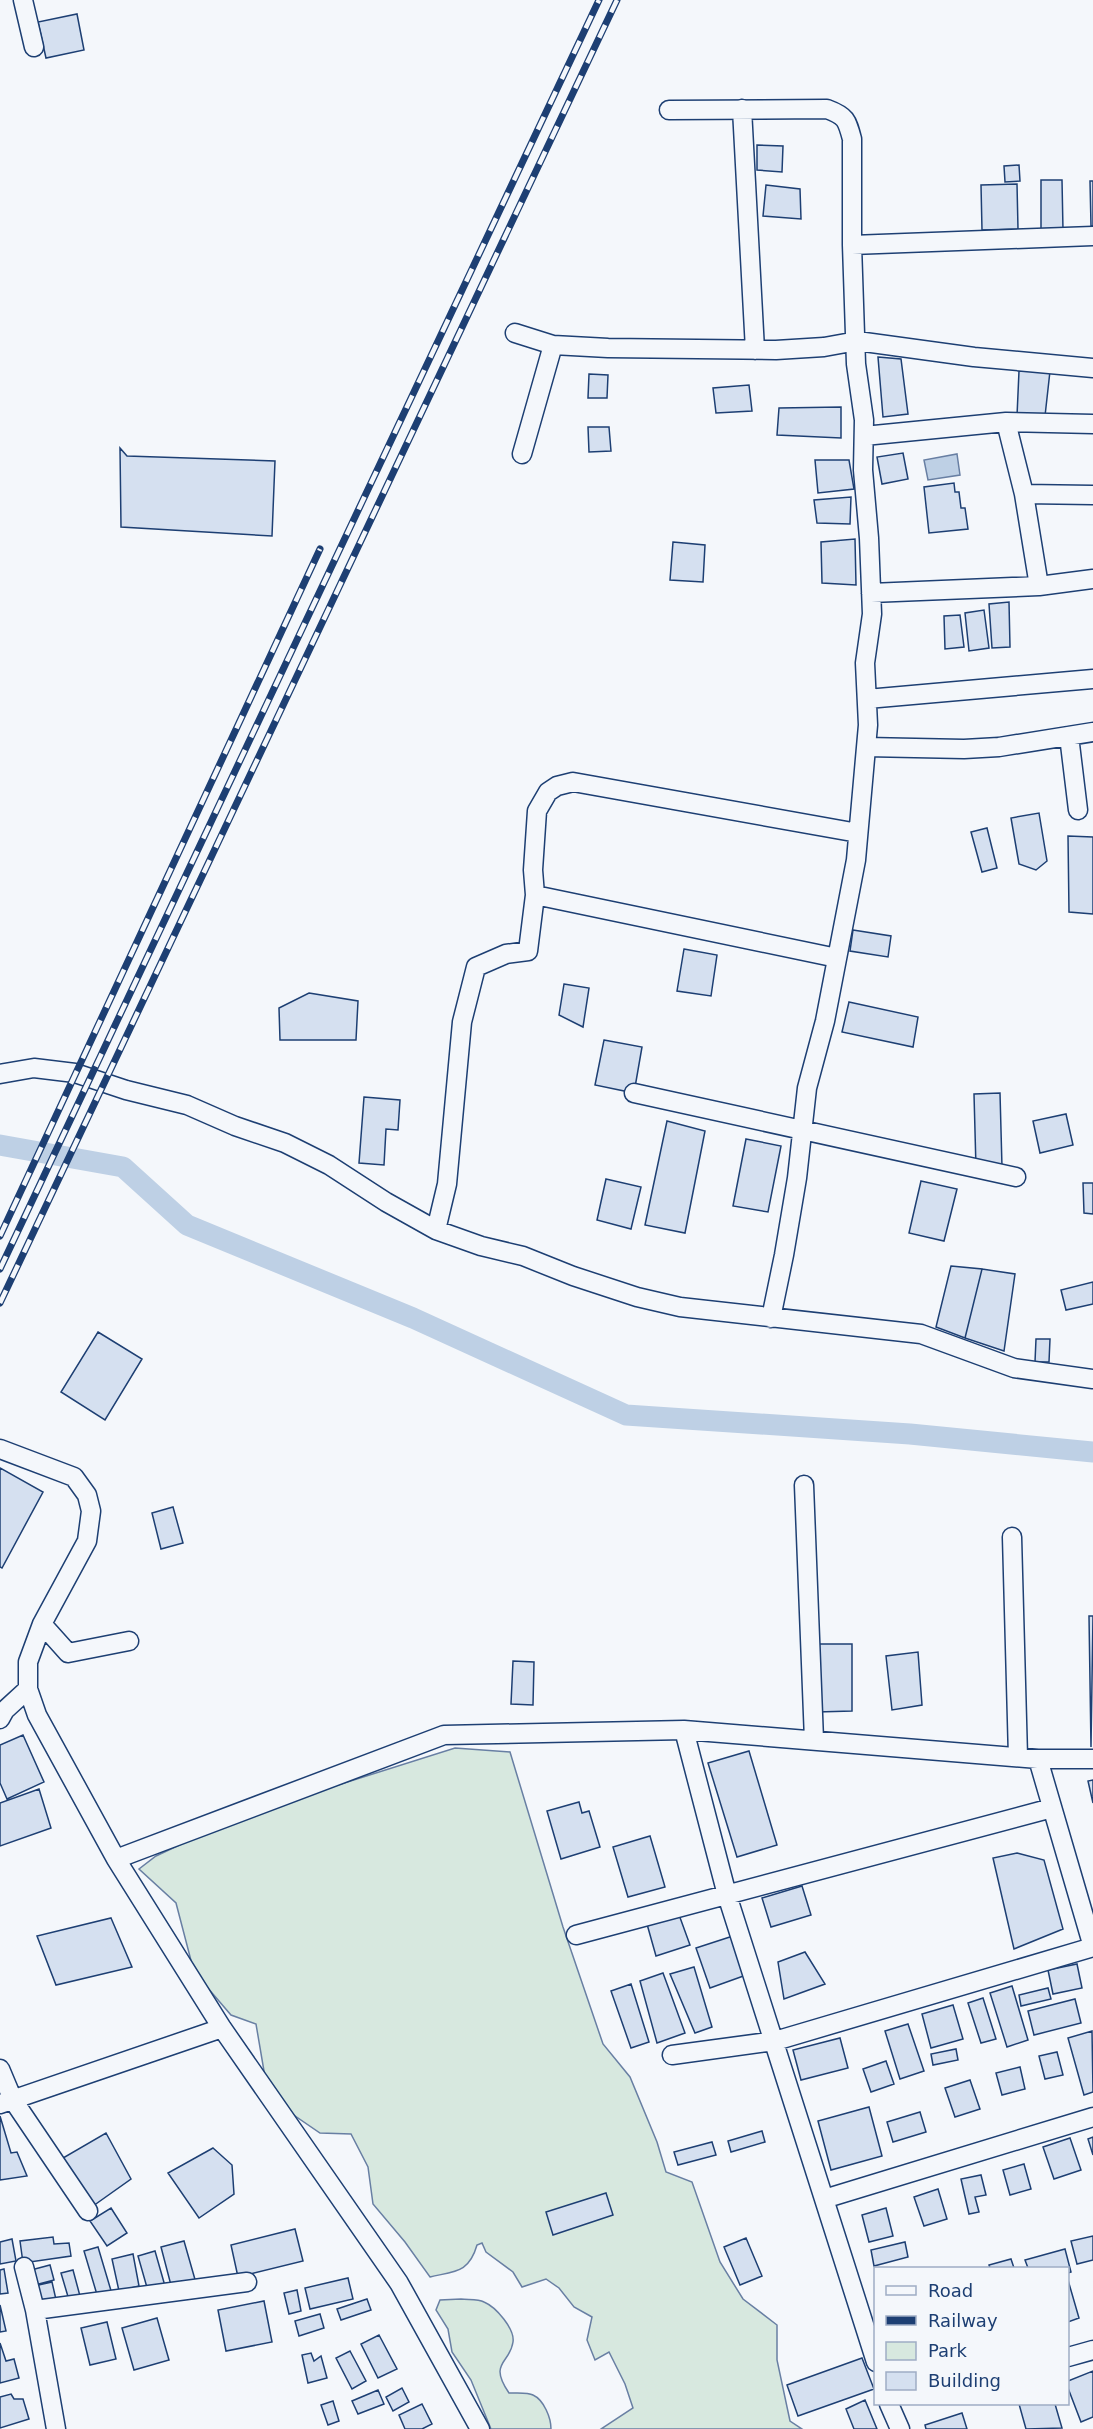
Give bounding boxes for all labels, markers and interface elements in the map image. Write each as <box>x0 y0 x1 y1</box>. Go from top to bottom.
legend <box>874 2267 1069 2405</box>
text: Road <box>928 2280 973 2301</box>
text: Railway <box>928 2310 998 2331</box>
text: Park <box>928 2340 967 2361</box>
text: Building <box>928 2370 1001 2391</box>

